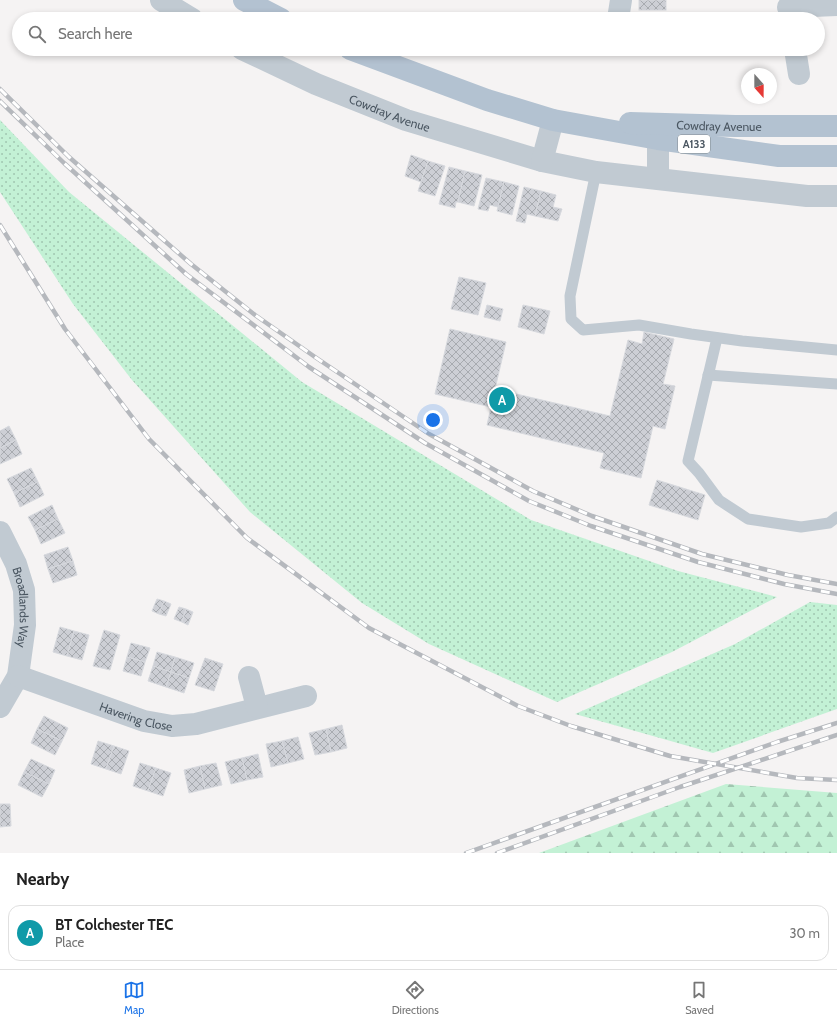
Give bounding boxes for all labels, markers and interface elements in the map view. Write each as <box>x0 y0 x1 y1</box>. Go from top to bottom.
search box <box>12 12 825 56</box>
icon: search <box>26 23 48 45</box>
text: Search here <box>58 25 133 43</box>
north arrow <box>741 68 777 104</box>
street label: Cowdray Avenue <box>347 91 432 134</box>
street label: Cowdray Avenue <box>676 117 762 134</box>
road number: A133 <box>678 135 710 153</box>
pin: A <box>489 385 515 415</box>
your location <box>423 410 443 430</box>
street label: Broadlands Way <box>10 565 33 649</box>
street label: Havering Close <box>98 698 174 733</box>
text: Nearby <box>16 869 69 889</box>
text: BT Colchester TEC <box>55 916 173 934</box>
text: A <box>26 925 34 941</box>
text: 30 m <box>790 925 820 941</box>
text: Place <box>55 934 84 950</box>
tab: Map <box>123 979 145 1017</box>
tab: Directions <box>392 979 439 1017</box>
tab: Saved <box>685 979 714 1017</box>

